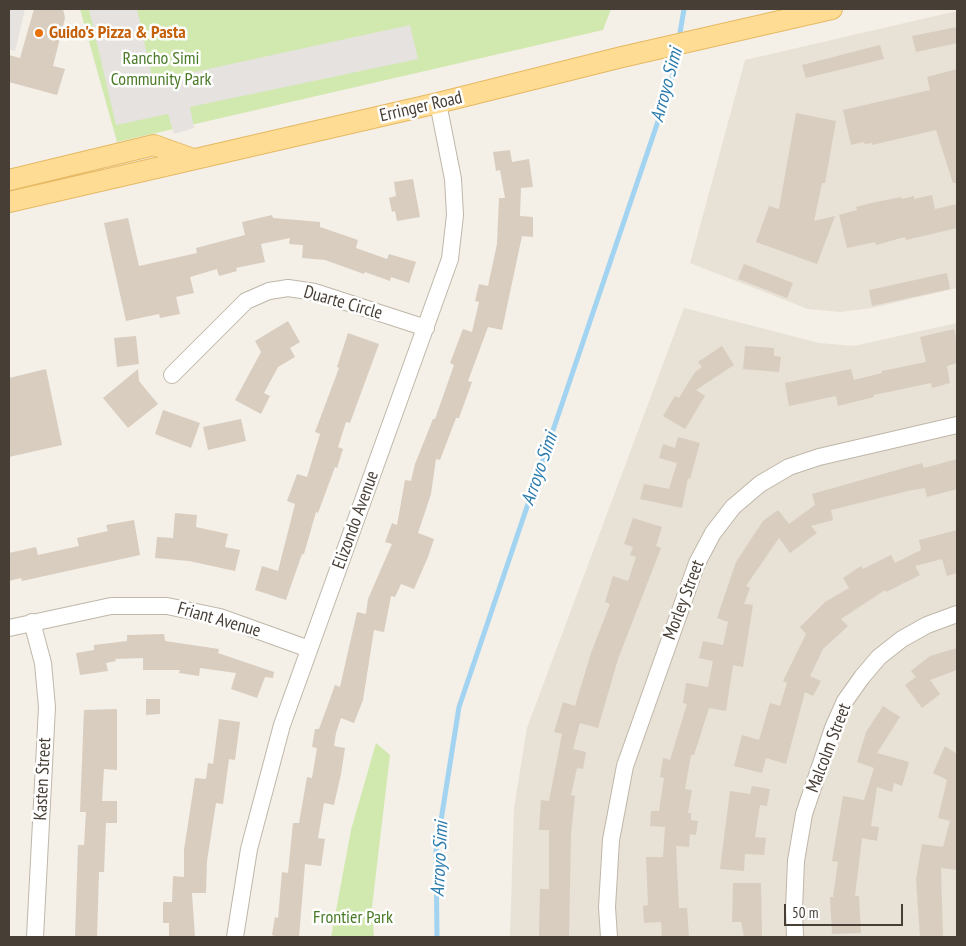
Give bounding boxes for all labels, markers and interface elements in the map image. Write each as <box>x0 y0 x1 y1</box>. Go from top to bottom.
place label: Guido's Pizza & Pasta <box>49 22 186 44</box>
marker: Guido's Pizza & Pasta <box>33 27 45 39</box>
water label: Arroyo Simi <box>646 46 688 124</box>
park label: Rancho Simi Community Park <box>111 48 211 90</box>
street label: Erringer Road <box>378 87 464 127</box>
street label: Duarte Circle <box>301 281 385 325</box>
water label: Arroyo Simi <box>517 430 563 508</box>
street label: Elizondo Avenue <box>328 468 384 572</box>
street label: Morley Street <box>659 557 709 643</box>
street label: Friant Avenue <box>175 598 263 642</box>
street label: Malcolm Street <box>802 700 856 796</box>
street label: Kasten Street <box>30 737 56 821</box>
water label: Arroyo Simi <box>427 821 453 897</box>
scale bar <box>786 894 905 926</box>
text: 50 m <box>792 903 818 922</box>
park label: Frontier Park <box>313 907 393 929</box>

